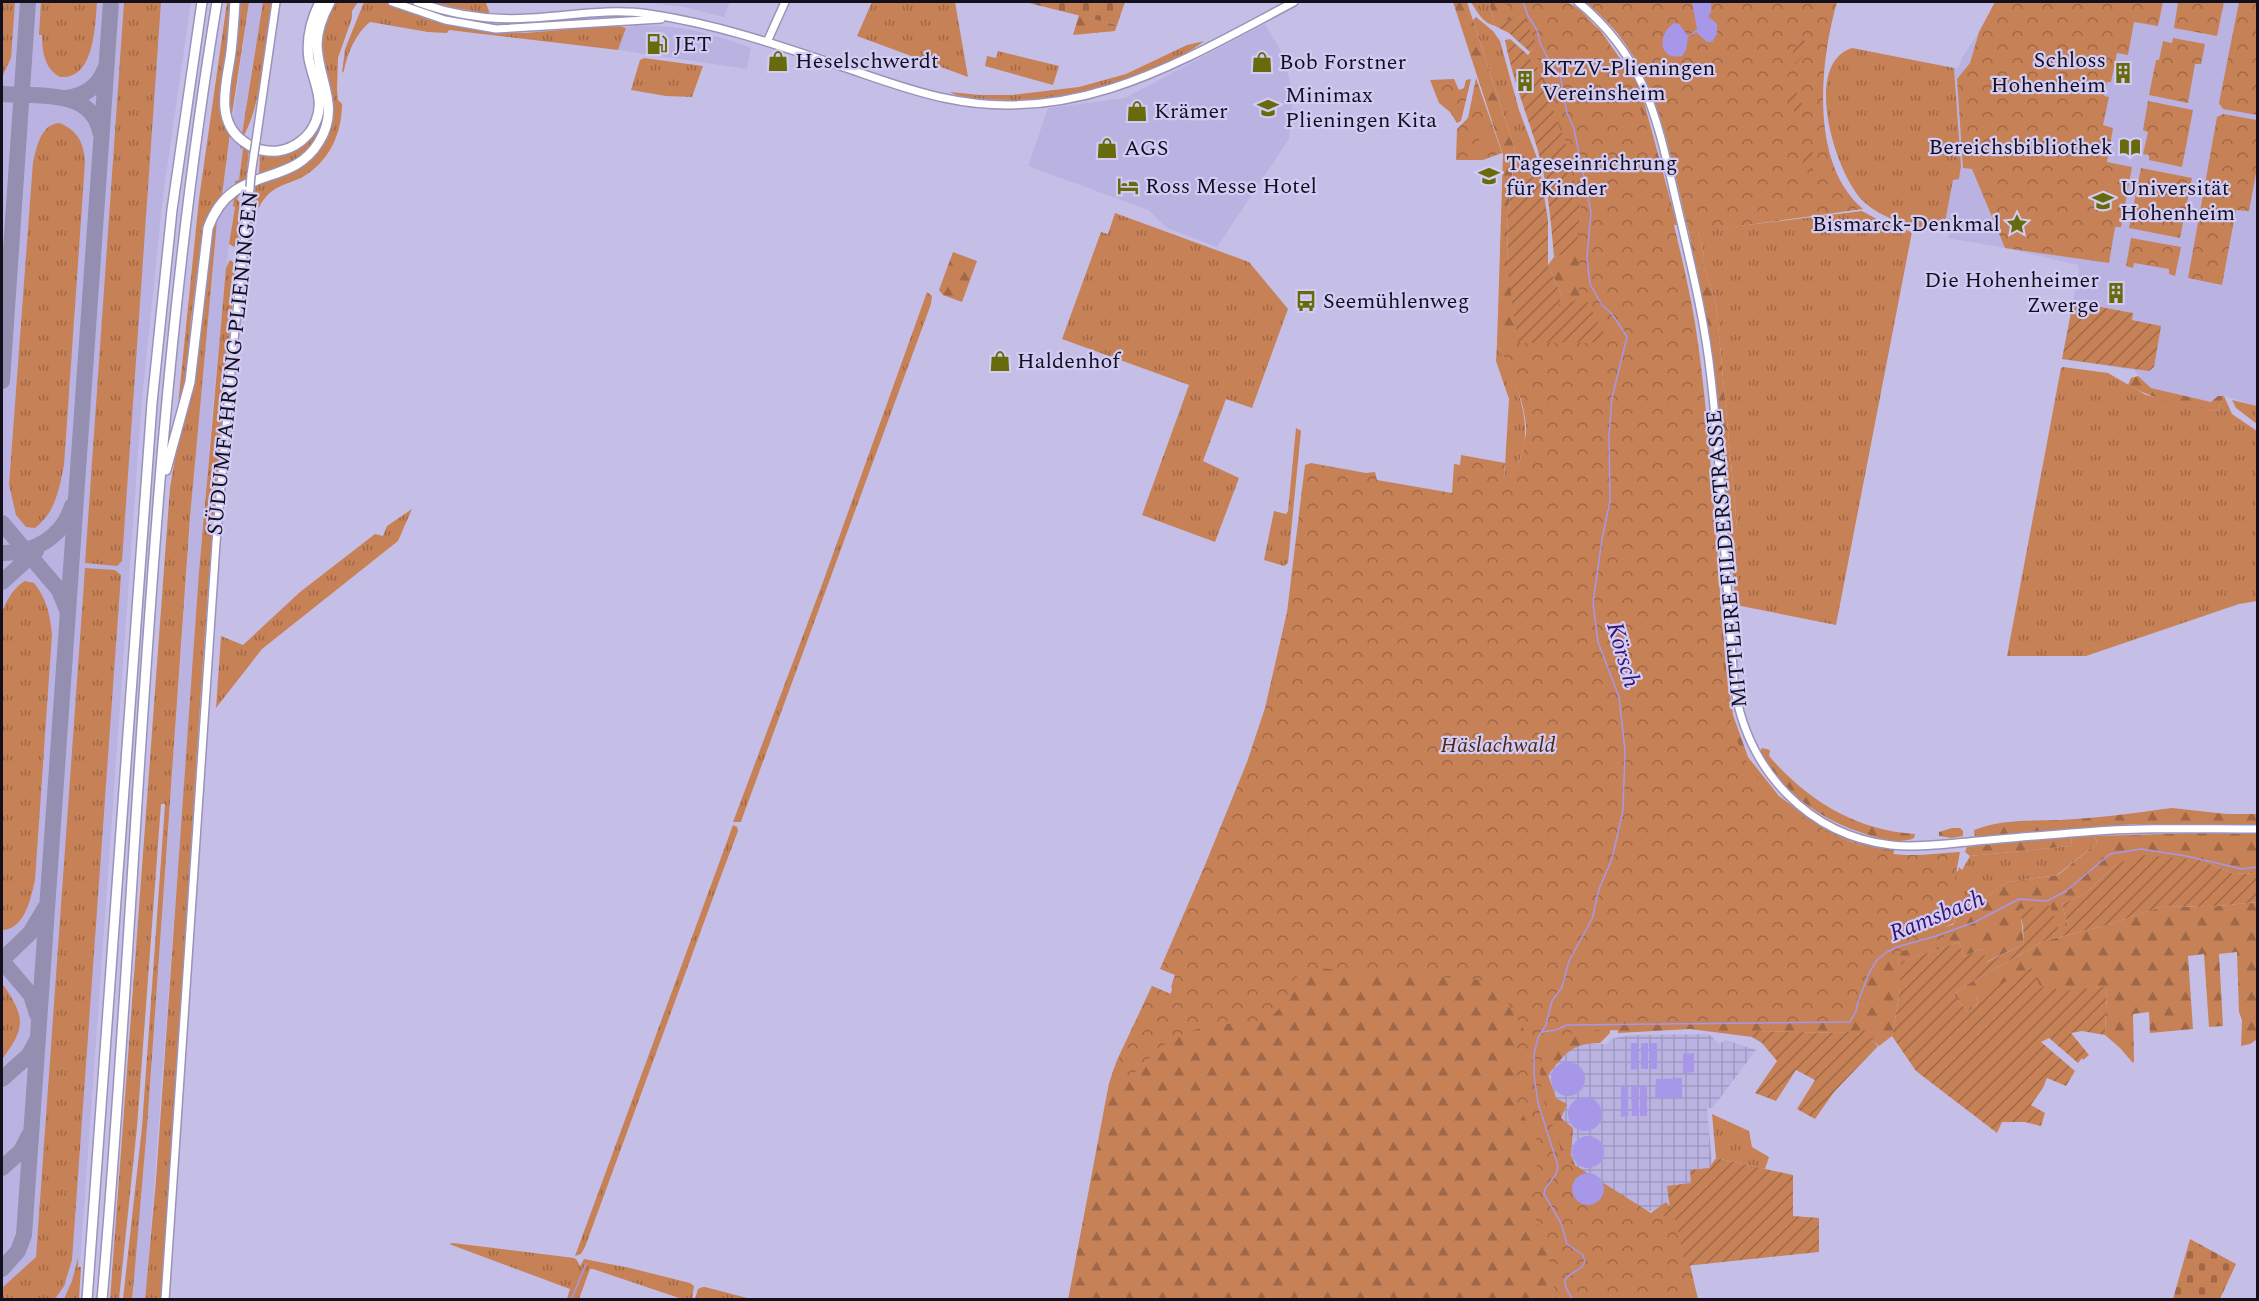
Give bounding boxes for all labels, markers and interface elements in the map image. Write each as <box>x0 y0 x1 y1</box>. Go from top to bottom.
place label: JET <box>674 28 712 61</box>
fuel station icon: JET <box>645 32 669 56</box>
place label: Schloss Hohenheim <box>1991 44 2106 102</box>
place label: Heselschwerdt <box>795 45 939 78</box>
place label: Bob Forstner <box>1279 46 1406 79</box>
shop icon: Heselschwerdt <box>766 49 790 73</box>
shop icon: Bob Forstner <box>1250 50 1274 74</box>
place label: KTZV-Plieningen Vereinsheim <box>1542 52 1715 110</box>
building icon: Schloss Hohenheim <box>2111 61 2135 85</box>
building icon: KTZV-Plieningen Vereinsheim <box>1513 69 1537 93</box>
place label: Minimax Plieningen Kita <box>1285 79 1437 137</box>
place label: Krämer <box>1154 95 1228 128</box>
school or university icon: Minimax Plieningen Kita <box>1256 96 1280 120</box>
shop icon: Krämer <box>1125 99 1149 123</box>
place label: Bereichsbibliothek <box>1928 131 2113 164</box>
place label: AGS <box>1124 132 1168 165</box>
library icon: Bereichsbibliothek <box>2118 135 2142 159</box>
shop icon: AGS <box>1095 136 1119 160</box>
place label: Tageseinrichrung für Kinder <box>1506 147 1678 205</box>
school or university icon: Tageseinrichrung für Kinder <box>1477 164 1501 188</box>
place label: Ross Messe Hotel <box>1145 170 1317 203</box>
place label: Universität Hohenheim <box>2120 172 2235 230</box>
hotel icon: Ross Messe Hotel <box>1116 174 1140 198</box>
street label: SÜDUMFAHRUNG PLIENINGEN <box>199 189 267 537</box>
school or university icon: Universität Hohenheim <box>2091 189 2115 213</box>
place label: Bismarck-Denkmal <box>1812 208 2000 241</box>
place icon: Bismarck-Denkmal <box>2005 212 2029 236</box>
place label: Die Hohenheimer Zwerge <box>1924 264 2099 322</box>
building icon: Die Hohenheimer Zwerge <box>2104 281 2128 305</box>
place label: Seemühlenweg <box>1323 285 1469 318</box>
bus stop icon: Seemühlenweg <box>1294 289 1318 313</box>
place label: Haldenhof <box>1017 345 1121 378</box>
shop icon: Haldenhof <box>988 349 1012 373</box>
street label: MITTLERE FILDERSTRASSE <box>1698 409 1756 709</box>
water label: Körsch <box>1596 618 1650 692</box>
park label: Häslachwald <box>1441 729 1556 762</box>
water label: Ramsbach <box>1884 881 1990 951</box>

